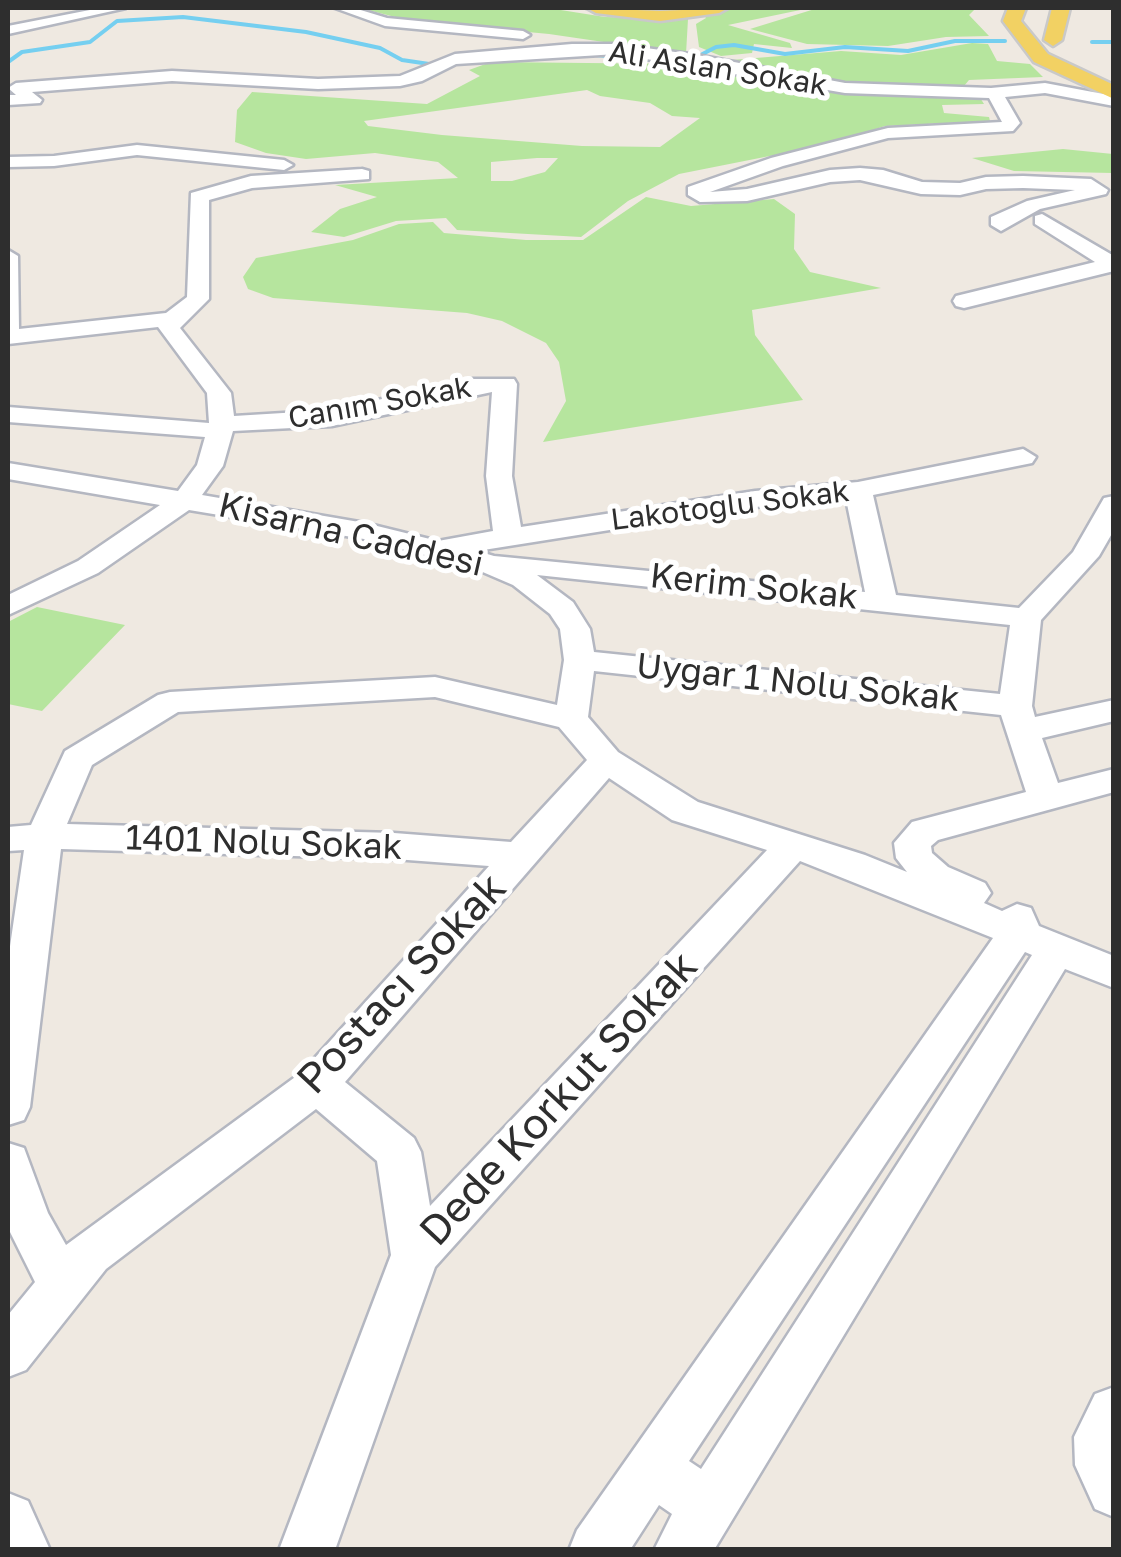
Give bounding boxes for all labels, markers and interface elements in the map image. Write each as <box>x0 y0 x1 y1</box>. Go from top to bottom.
street label: Ali Aslan Sokak <box>606 34 830 104</box>
street label: Canım Sokak <box>285 369 475 437</box>
street label: Lakotoğlu Sokak <box>609 474 851 538</box>
street label: Kisarna Caddesi <box>215 484 487 586</box>
street label: Kerim Sokak <box>648 555 860 619</box>
street label: Uygar 1 Nolu Sokak <box>634 645 962 721</box>
street label: 1401 Nolu Sokak <box>125 817 403 869</box>
street label: Postacı Sokak <box>287 863 517 1105</box>
street label: Dede Korkut Sokak <box>410 942 708 1256</box>

